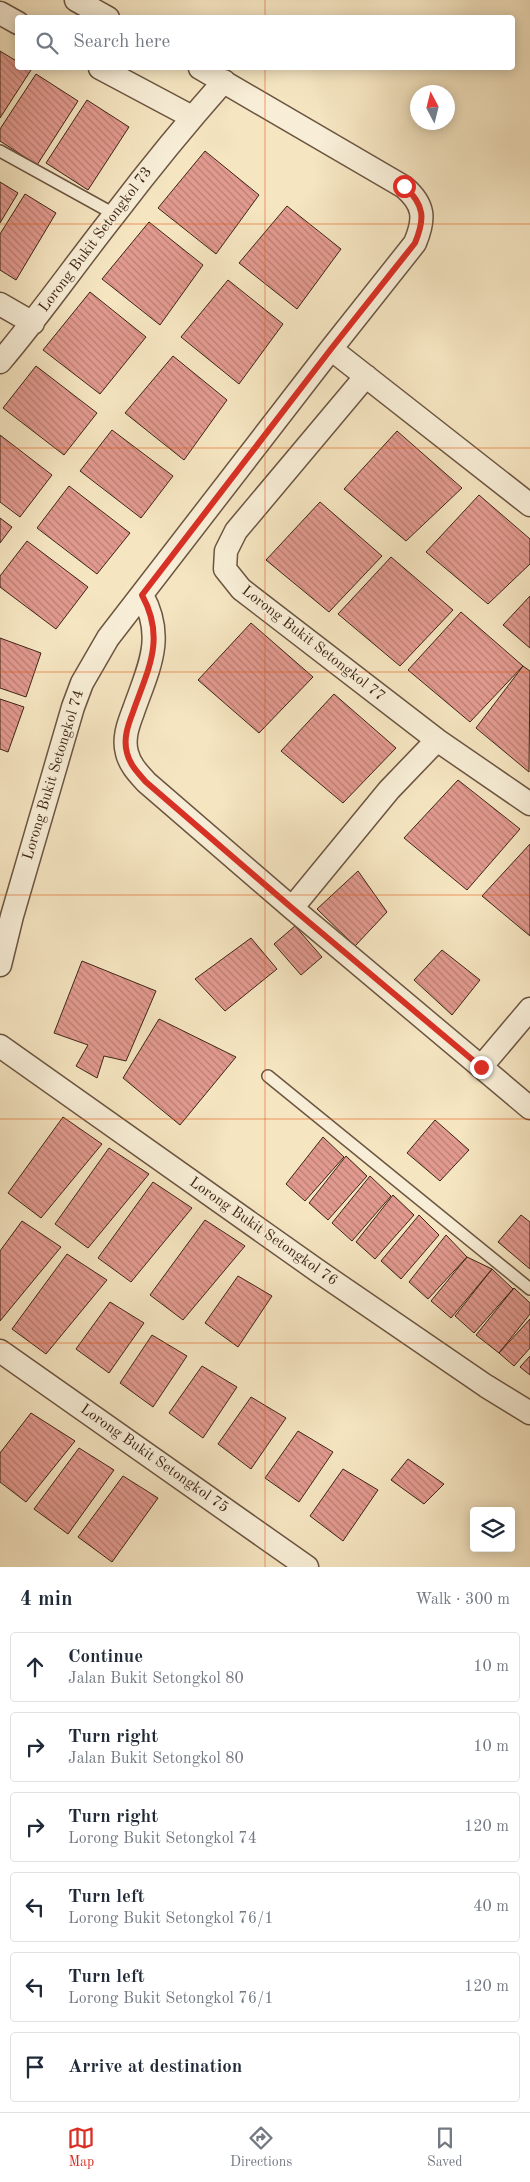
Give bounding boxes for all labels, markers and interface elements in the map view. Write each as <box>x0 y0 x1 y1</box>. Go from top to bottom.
search box <box>15 15 515 70</box>
icon: search <box>33 29 61 57</box>
text: Search here <box>73 33 170 52</box>
north arrow <box>410 85 455 130</box>
street label: Lorong Bukit Setongkol 73 <box>37 165 155 315</box>
route start <box>393 175 416 198</box>
street label: Lorong Bukit Setongkol 77 <box>239 584 387 704</box>
street label: Lorong Bukit Setongkol 74 <box>21 688 87 862</box>
route end <box>470 1056 493 1079</box>
street label: Lorong Bukit Setongkol 76 <box>186 1175 340 1289</box>
street label: Lorong Bukit Setongkol 75 <box>77 1402 231 1516</box>
map controls <box>470 1507 515 1552</box>
button: layers <box>470 1507 515 1552</box>
text: 4 min <box>20 1589 73 1610</box>
text: Walk · 300 m <box>415 1592 510 1608</box>
text: Continue <box>68 1648 143 1667</box>
icon: ahead <box>21 1653 49 1681</box>
text: 10 m <box>473 1659 509 1675</box>
text: Jalan Bukit Setongkol 80 <box>68 1671 244 1687</box>
text: Turn right <box>68 1728 158 1747</box>
icon: right <box>21 1733 49 1761</box>
text: 10 m <box>473 1739 509 1755</box>
text: Jalan Bukit Setongkol 80 <box>68 1751 244 1767</box>
text: Turn right <box>68 1808 158 1827</box>
icon: right <box>21 1813 49 1841</box>
text: 120 m <box>464 1819 509 1835</box>
text: Lorong Bukit Setongkol 74 <box>68 1831 257 1847</box>
text: Turn left <box>68 1888 145 1907</box>
icon: left <box>21 1893 49 1921</box>
text: 40 m <box>473 1899 509 1915</box>
text: Lorong Bukit Setongkol 76/1 <box>68 1911 273 1927</box>
text: Turn left <box>68 1968 145 1987</box>
icon: left <box>21 1973 49 2001</box>
text: 120 m <box>464 1979 509 1995</box>
text: Lorong Bukit Setongkol 76/1 <box>68 1991 273 2007</box>
icon: arrive <box>21 2053 49 2081</box>
text: Arrive at destination <box>68 2058 242 2077</box>
tab: Map <box>67 2124 95 2171</box>
tab: Directions <box>230 2124 292 2171</box>
tab: Saved <box>427 2124 463 2171</box>

